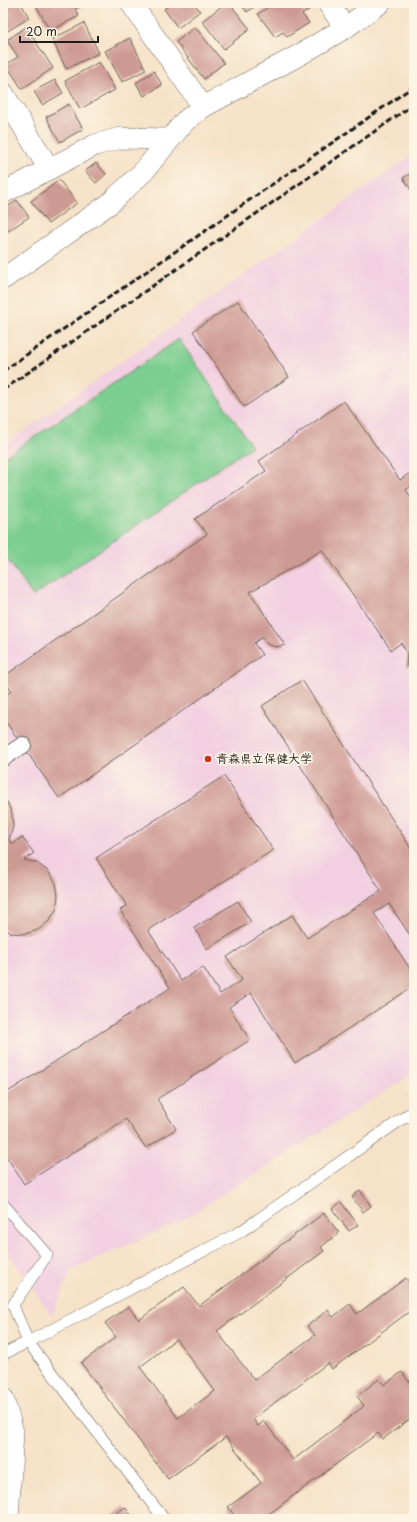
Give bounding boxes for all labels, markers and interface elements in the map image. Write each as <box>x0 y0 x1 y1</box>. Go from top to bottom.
scale bar <box>20 18 98 44</box>
text: 20 m <box>26 22 57 40</box>
place label: 青森県立保健大学 <box>216 749 312 767</box>
marker: 青森県立保健大学 <box>203 754 213 764</box>

